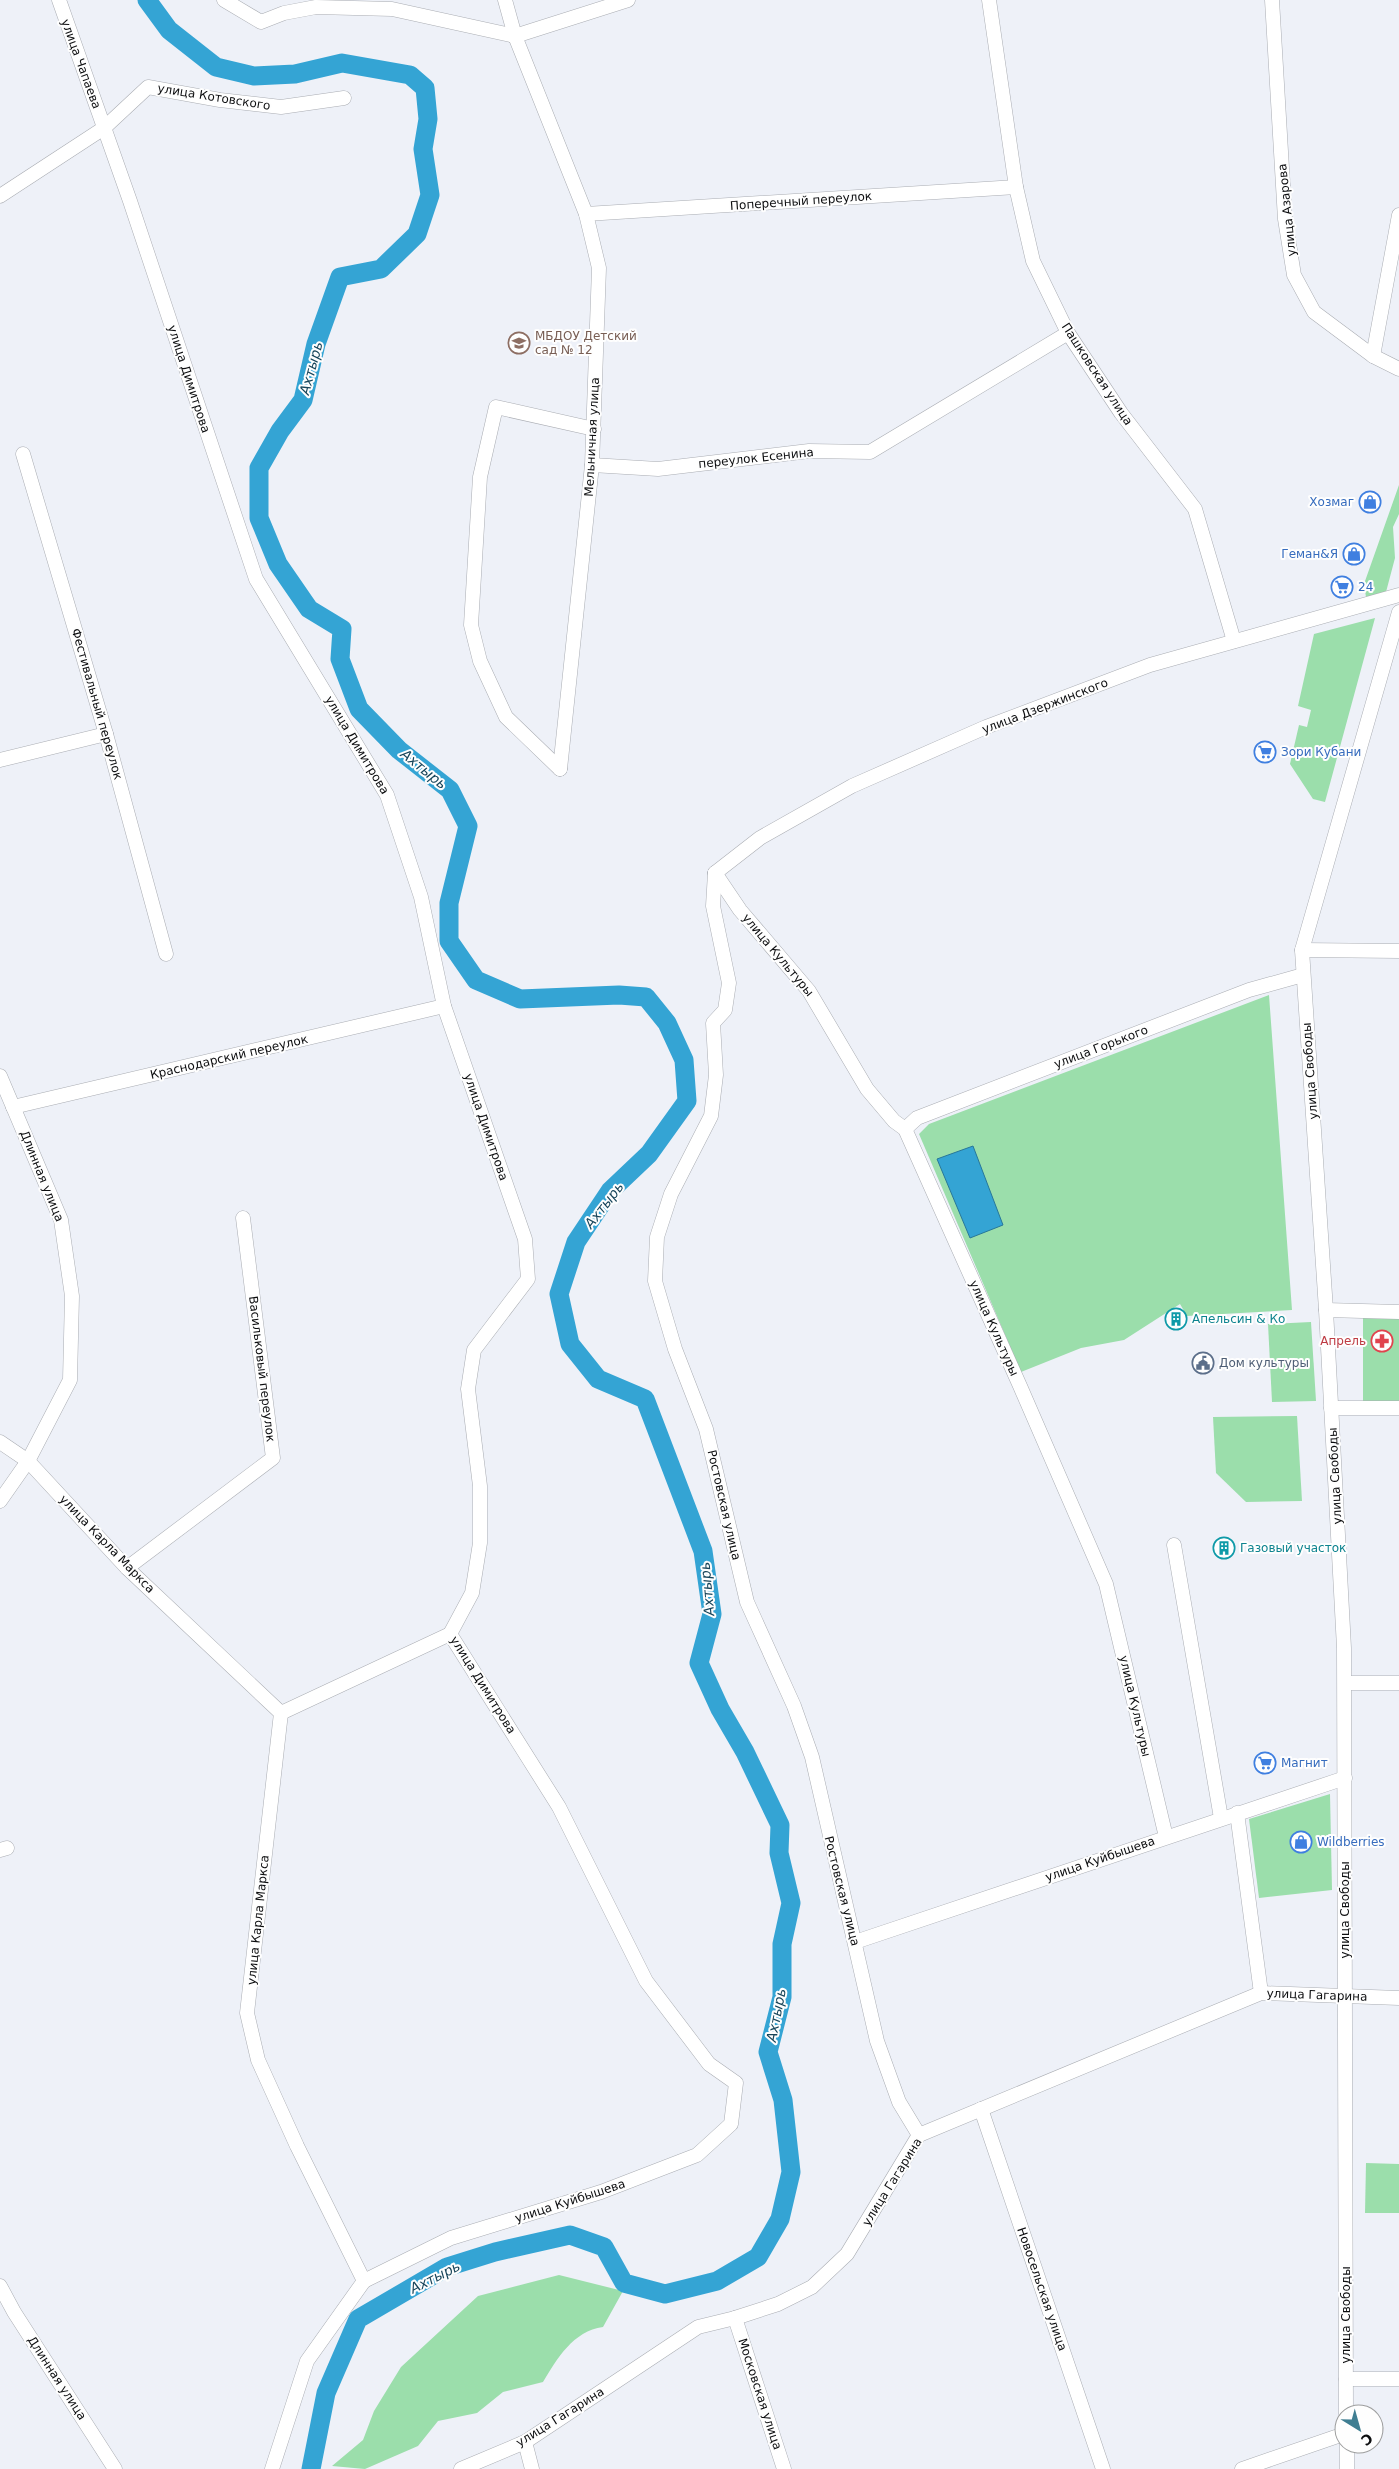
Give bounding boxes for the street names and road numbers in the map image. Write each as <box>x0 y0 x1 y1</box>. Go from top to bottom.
street label: улица Чапаева <box>58 17 104 111</box>
street label: улица Котовского <box>157 81 271 113</box>
street label: улица Азарова <box>1275 163 1299 257</box>
street label: Поперечный переулок <box>730 189 872 213</box>
street label: Пашковская улица <box>1059 320 1135 428</box>
street label: улица Димитрова <box>165 323 213 435</box>
street label: Мельничная улица <box>582 377 602 497</box>
street label: переулок Есенина <box>698 445 814 471</box>
street label: Фестивальный переулок <box>69 627 125 781</box>
street label: улица Дзержинского <box>980 675 1110 737</box>
street label: улица Димитрова <box>322 693 392 797</box>
street label: улица Культуры <box>739 911 817 999</box>
street label: улица Свободы <box>1300 1022 1320 1120</box>
street label: улица Горького <box>1052 1023 1150 1071</box>
street label: Краснодарский переулок <box>149 1032 309 1082</box>
street label: улица Димитрова <box>461 1072 511 1182</box>
street label: Длинная улица <box>17 1128 67 1224</box>
street label: улица Культуры <box>967 1278 1021 1378</box>
street label: Васильковый переулок <box>246 1295 278 1443</box>
street label: улица Свободы <box>1325 1427 1345 1525</box>
street label: Ростовская улица <box>704 1448 744 1562</box>
street label: улица Карла Маркса <box>57 1492 157 1596</box>
street label: улица Димитрова <box>447 1634 519 1736</box>
street label: улица Культуры <box>1117 1654 1153 1758</box>
street label: улица Куйбышева <box>1043 1834 1157 1884</box>
street label: Ростовская улица <box>822 1835 862 1947</box>
street label: улица Карла Маркса <box>244 1854 272 1986</box>
street label: улица Свободы <box>1338 1861 1352 1959</box>
street label: улица Гагарина <box>1266 1986 1368 2004</box>
street label: улица Гагарина <box>859 2136 925 2228</box>
street label: улица Куйбышева <box>513 2177 627 2225</box>
street label: Новосельская улица <box>1014 2225 1070 2353</box>
street label: улица Свободы <box>1339 2266 1353 2364</box>
street label: Длинная улица <box>25 2334 89 2422</box>
street label: Московская улица <box>735 2337 785 2451</box>
street label: улица Гагарина <box>514 2384 606 2450</box>

